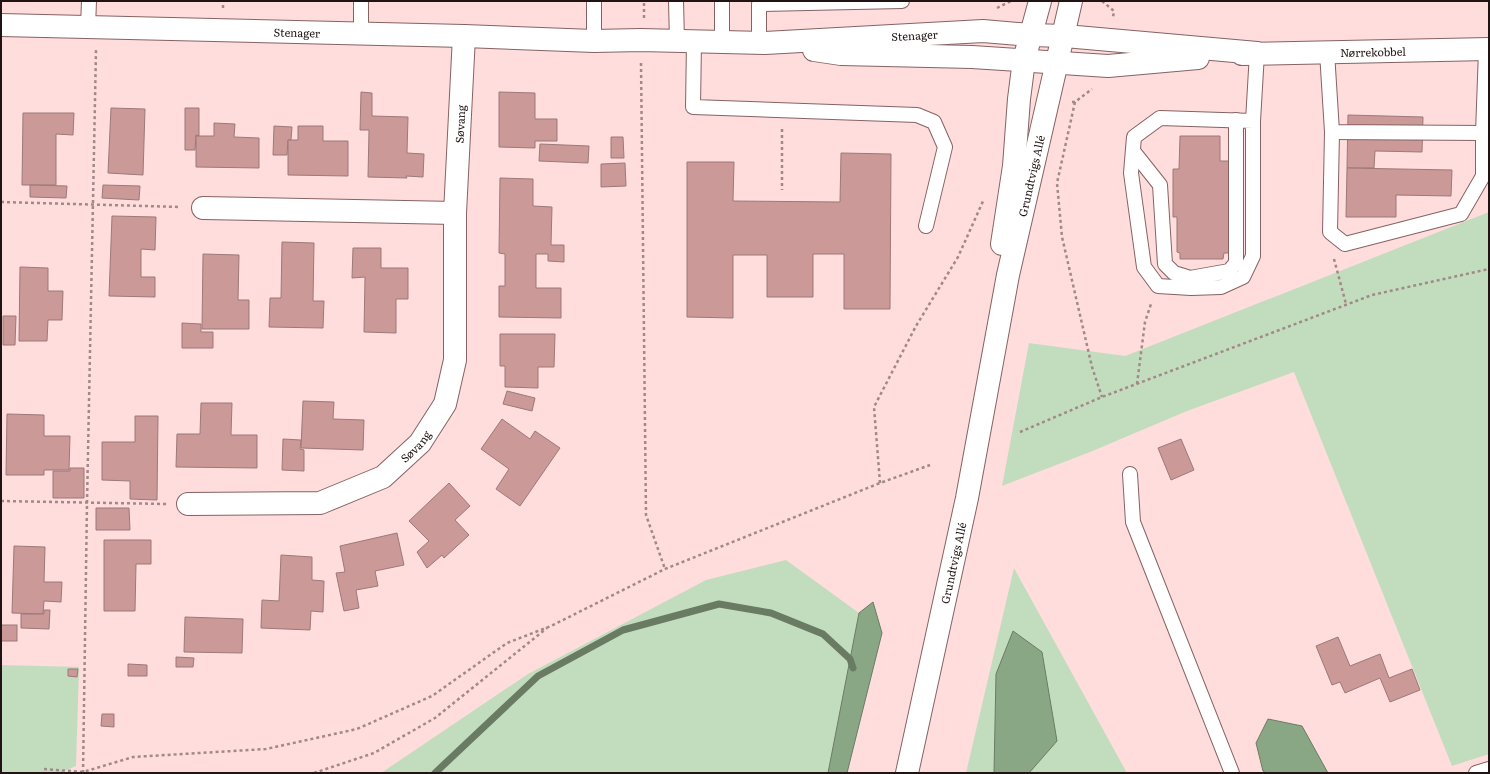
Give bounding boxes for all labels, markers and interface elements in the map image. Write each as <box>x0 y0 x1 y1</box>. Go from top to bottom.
street label: Stenager <box>274 23 321 41</box>
street label: Stenager <box>891 25 939 44</box>
street label: Nørrekobbel <box>1340 43 1406 60</box>
street label: Søvang <box>451 103 469 144</box>
street label: Grundtvigs Allé <box>1014 133 1048 218</box>
street label: Søvang <box>396 426 435 466</box>
street label: Grundtvigs Allé <box>936 520 970 605</box>

